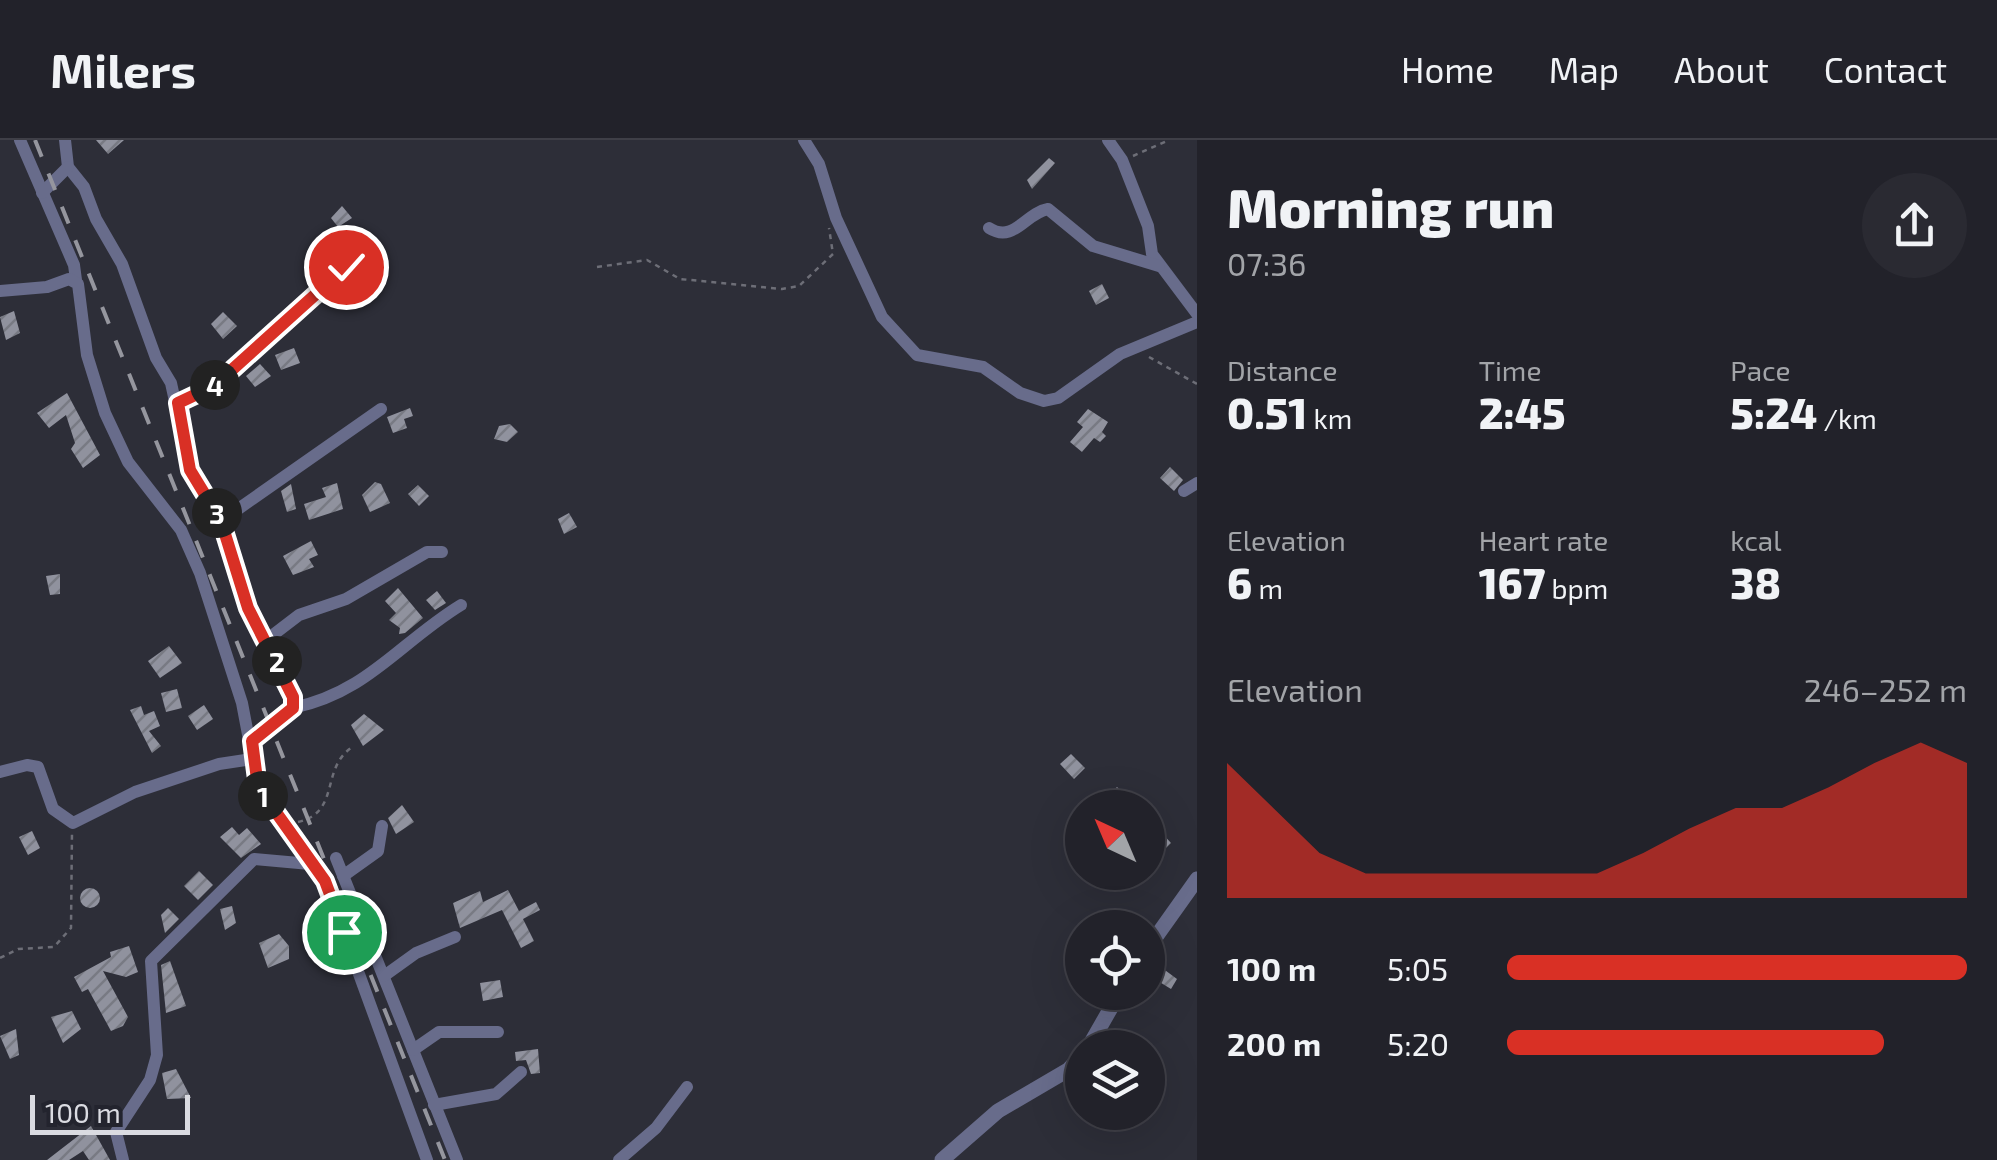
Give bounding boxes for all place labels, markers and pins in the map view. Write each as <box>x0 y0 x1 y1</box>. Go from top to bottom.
pin <box>304 225 389 310</box>
pin: 4 <box>190 360 240 410</box>
pin: 3 <box>192 488 242 538</box>
pin: 2 <box>252 636 302 686</box>
pin: 1 <box>238 771 288 821</box>
pin <box>302 890 387 975</box>

